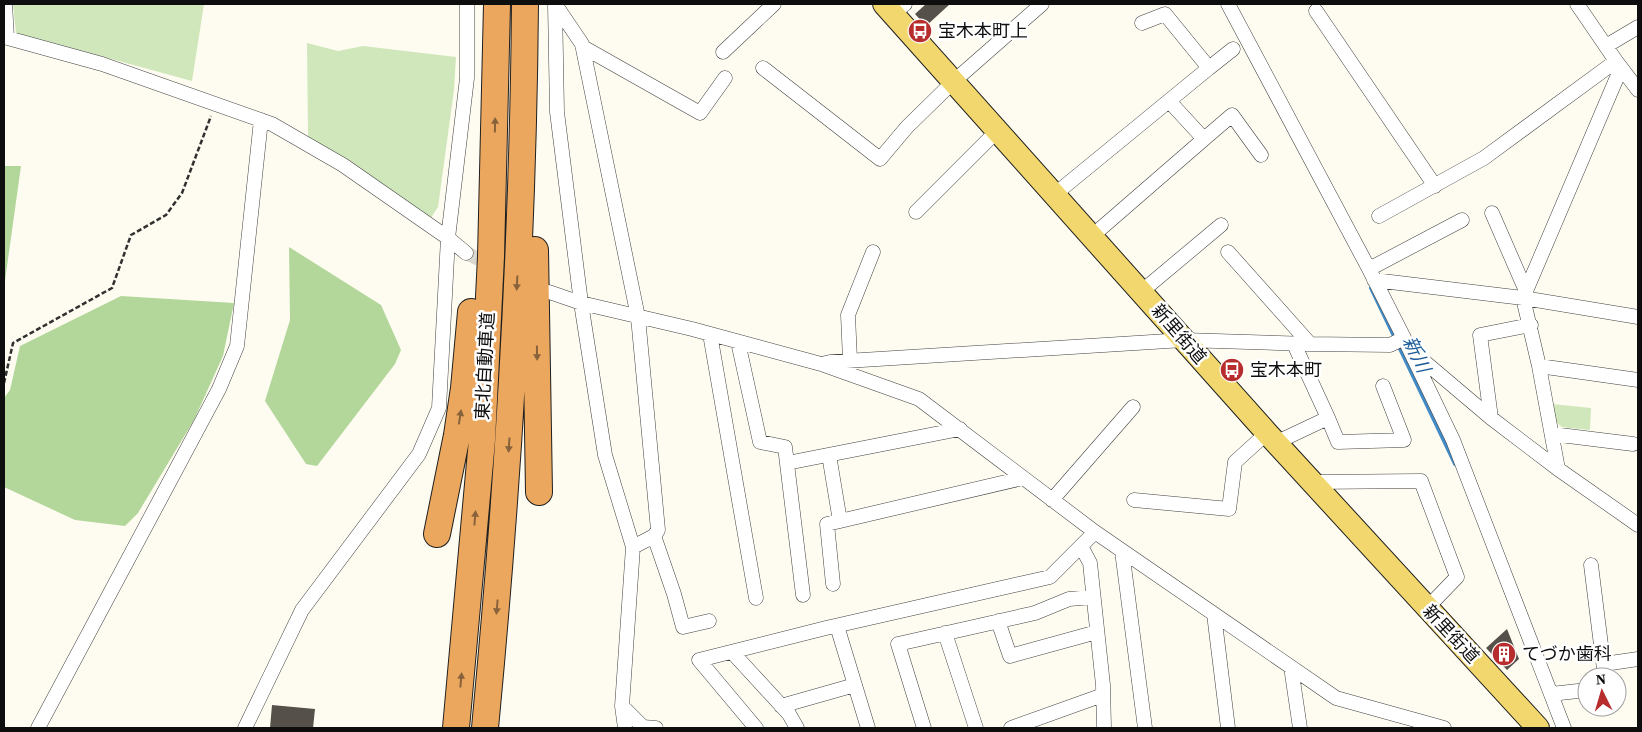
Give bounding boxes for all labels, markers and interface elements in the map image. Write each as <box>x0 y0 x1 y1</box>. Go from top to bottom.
bus stop icon: 宝木本町上 <box>907 18 933 44</box>
place label: 宝木本町上 <box>938 18 1028 43</box>
one-way arrow <box>491 116 499 132</box>
one-way arrow <box>513 275 521 291</box>
street label: 新里街道 <box>1146 298 1212 369</box>
street label: 東北自動車道 <box>469 311 500 421</box>
water label: 新川 <box>1397 331 1438 379</box>
one-way arrow <box>533 345 541 361</box>
bus stop icon: 宝木本町 <box>1219 357 1245 383</box>
place label: 宝木本町 <box>1250 357 1322 382</box>
one-way arrow <box>456 409 464 425</box>
one-way arrow <box>504 438 512 454</box>
one-way arrow <box>472 510 480 526</box>
street label: 新里街道 <box>1418 599 1485 669</box>
one-way arrow <box>492 600 500 616</box>
building icon: てづか歯科 <box>1491 641 1517 667</box>
place label: てづか歯科 <box>1522 641 1612 666</box>
north arrow <box>1577 667 1627 717</box>
text: N <box>1595 669 1607 689</box>
one-way arrow <box>457 671 465 687</box>

